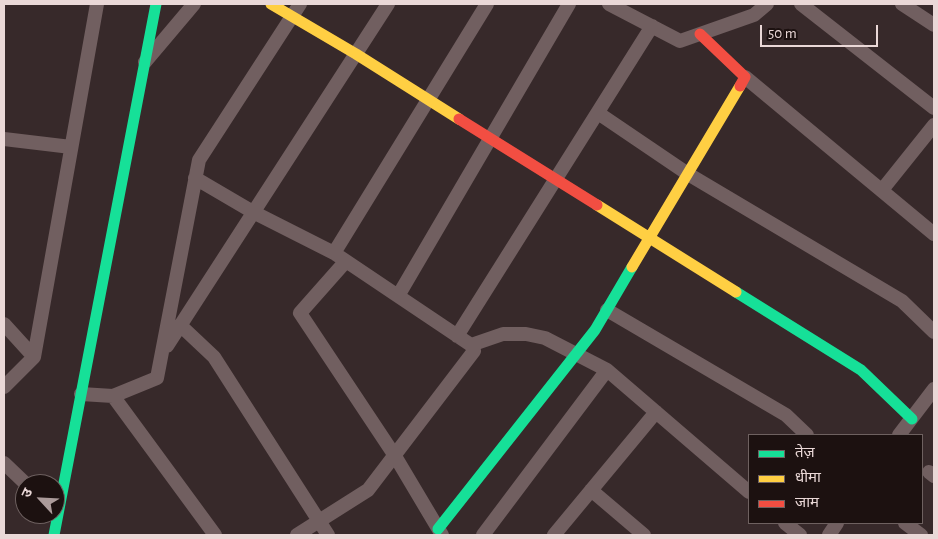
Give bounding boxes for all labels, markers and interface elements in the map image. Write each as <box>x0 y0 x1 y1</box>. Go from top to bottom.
scale bar <box>763 15 880 47</box>
text: 50 m <box>768 26 797 41</box>
legend <box>748 434 923 524</box>
text: तेज़ <box>795 445 815 460</box>
text: धीमा <box>795 470 821 485</box>
north arrow <box>15 474 65 524</box>
text: उ <box>19 486 35 500</box>
text: जाम <box>795 495 819 510</box>

